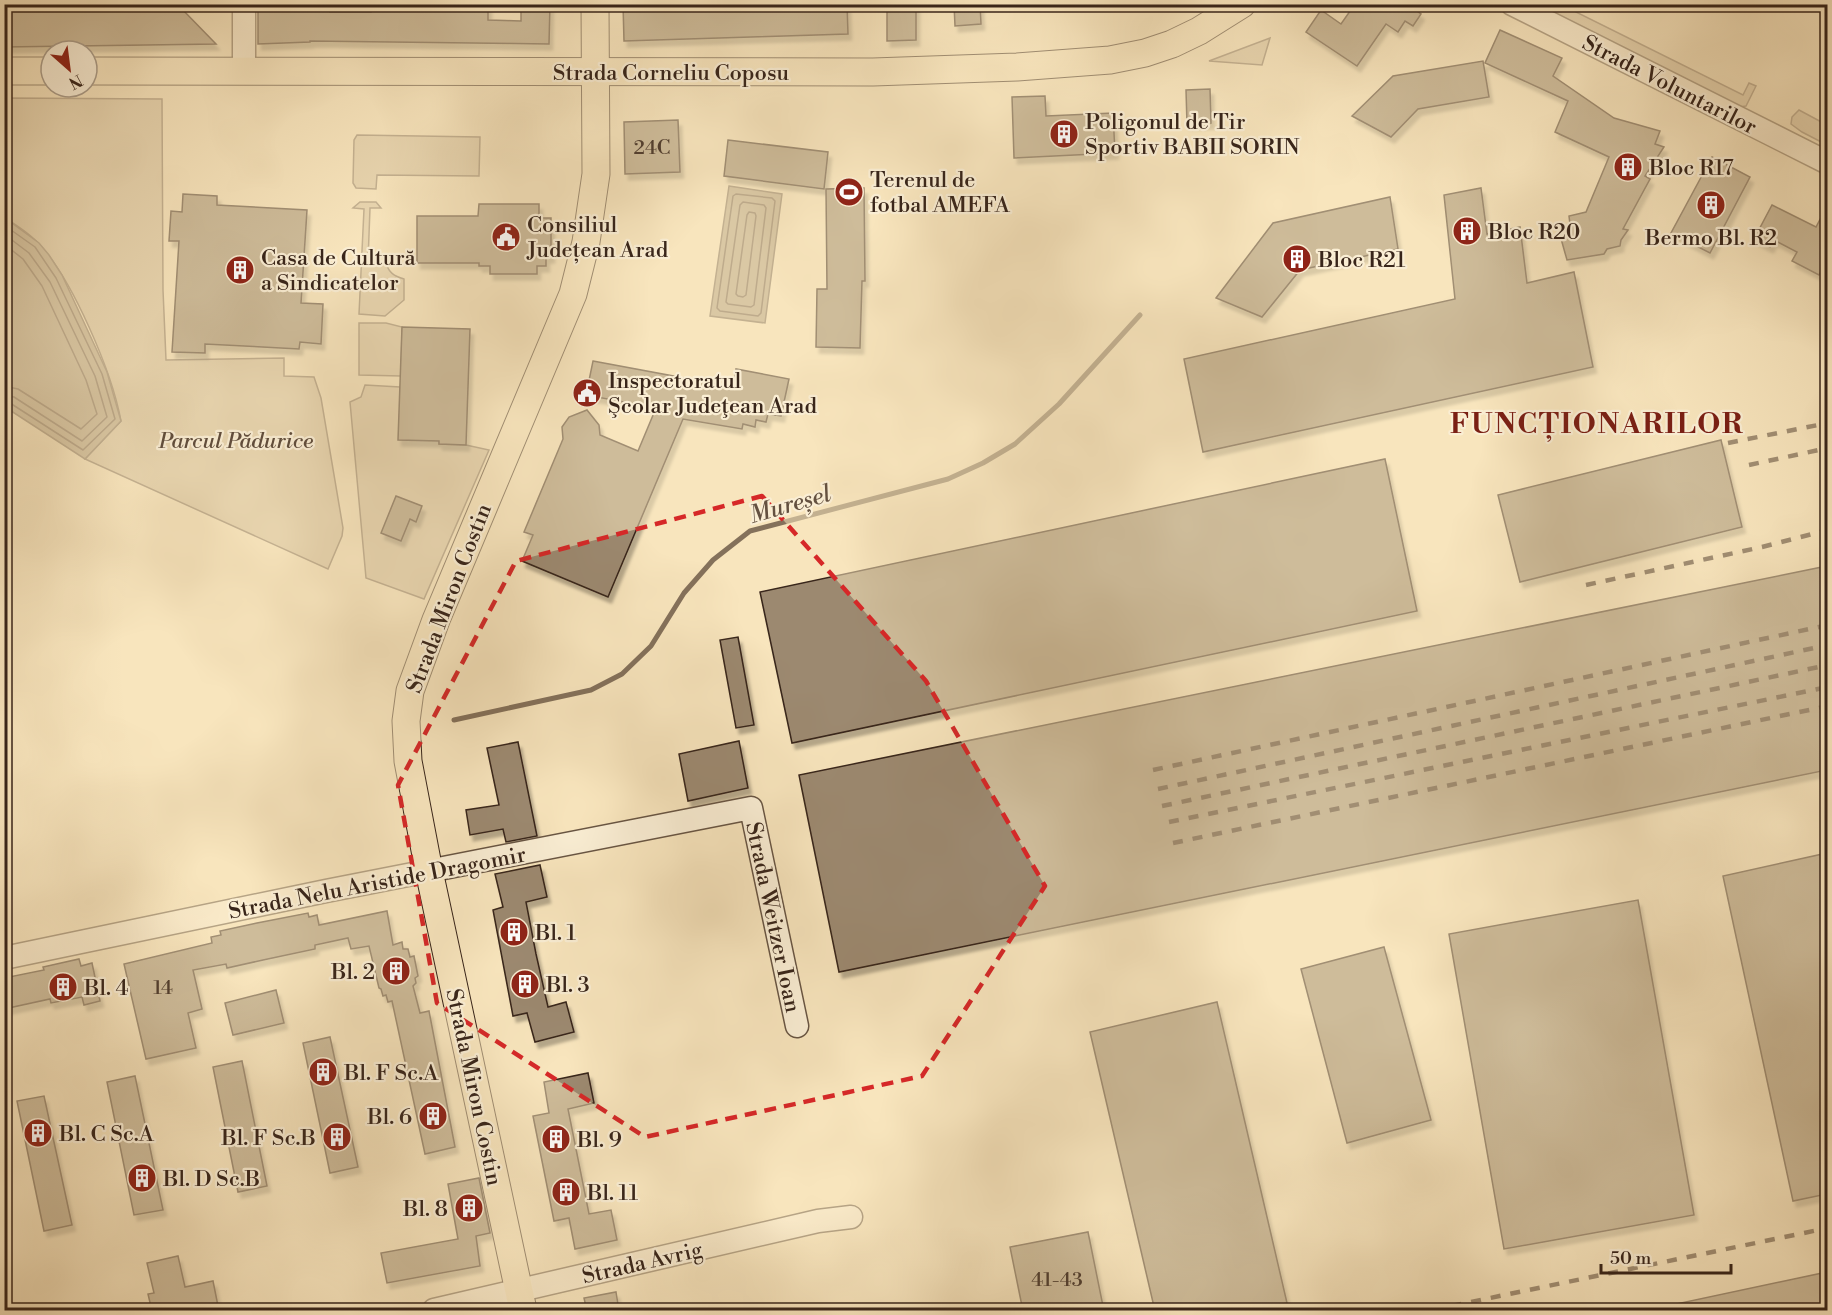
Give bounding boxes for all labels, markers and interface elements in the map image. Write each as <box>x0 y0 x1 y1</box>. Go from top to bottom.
street label: Strada Voluntarilor <box>1578 30 1761 141</box>
north arrow <box>39 39 99 99</box>
street label: Strada Corneliu Coposu <box>553 60 790 87</box>
text: N <box>65 70 86 93</box>
place label: Poligonul de Tir Sportiv BABII SORIN <box>1085 109 1300 161</box>
building icon: Poligonul de Tir Sportiv BABII SORIN <box>1048 118 1080 150</box>
house number: 24C <box>633 136 671 161</box>
building icon: Bloc R17 <box>1612 151 1644 183</box>
place label: Bloc R17 <box>1648 155 1734 182</box>
place label: Terenul de fotbal AMEFA <box>870 167 1011 219</box>
sports icon: Terenul de fotbal AMEFA <box>833 176 865 208</box>
building icon: Bermo Bl. R2 <box>1695 189 1727 221</box>
place label: Consiliul Județean Arad <box>526 212 669 264</box>
building icon: Bloc R20 <box>1451 215 1483 247</box>
place label: Bloc R20 <box>1487 219 1580 246</box>
public building icon: Consiliul Județean Arad <box>490 221 522 253</box>
place label: Bermo Bl. R2 <box>1644 225 1777 252</box>
building icon: Bloc R21 <box>1281 243 1313 275</box>
place label: Casa de Cultură a Sindicatelor <box>261 245 417 297</box>
place label: Bloc R21 <box>1317 247 1406 274</box>
building icon: Casa de Cultură a Sindicatelor <box>224 254 256 286</box>
place label: Inspectoratul Şcolar Judeţean Arad <box>608 368 817 420</box>
public building icon: Inspectoratul Şcolar Judeţean Arad <box>571 377 603 409</box>
district label: FUNCȚIONARILOR <box>1450 407 1744 442</box>
park label: Parcul Pădurice <box>158 428 313 455</box>
water label: Mureșel <box>746 479 835 531</box>
street label: Strada Miron Costin <box>401 500 498 697</box>
street label: Strada Weitzer Ioan <box>739 820 806 1015</box>
street label: Strada Nelu Aristide Dragomir <box>226 841 528 926</box>
building icon: Bl. 1 <box>498 916 530 948</box>
place label: Bl. 1 <box>534 920 576 947</box>
building icon: Bl. 2 <box>380 955 412 987</box>
place label: Bl. 2 <box>330 959 375 986</box>
building icon: Bl. 3 <box>509 968 541 1000</box>
building icon: Bl. 4 <box>47 971 79 1003</box>
place label: Bl. 3 <box>545 972 590 999</box>
place label: Bl. 4 <box>83 975 129 1002</box>
house number: 14 <box>153 976 173 1001</box>
street label: Strada Miron Costin <box>439 986 508 1188</box>
building icon: Bl. F Sc.A <box>307 1056 339 1088</box>
place label: Bl. F Sc.A <box>343 1060 439 1087</box>
building icon: Bl. 6 <box>417 1100 449 1132</box>
place label: Bl. 6 <box>366 1104 412 1131</box>
building icon: Bl. C Sc.A <box>22 1117 54 1149</box>
place label: Bl. C Sc.A <box>58 1121 155 1148</box>
building icon: Bl. F Sc.B <box>321 1121 353 1153</box>
building icon: Bl. 9 <box>540 1123 572 1155</box>
place label: Bl. F Sc.B <box>220 1125 316 1152</box>
place label: Bl. 9 <box>576 1127 622 1154</box>
building icon: Bl. D Sc.B <box>126 1162 158 1194</box>
place label: Bl. D Sc.B <box>162 1166 260 1193</box>
building icon: Bl. 11 <box>550 1176 582 1208</box>
place label: Bl. 11 <box>586 1180 639 1207</box>
building icon: Bl. 8 <box>453 1192 485 1224</box>
place label: Bl. 8 <box>402 1196 448 1223</box>
street label: Strada Avrig <box>580 1236 706 1290</box>
scale bar <box>1601 1237 1732 1275</box>
text: 50 m <box>1610 1247 1652 1270</box>
house number: 41-43 <box>1031 1268 1083 1293</box>

